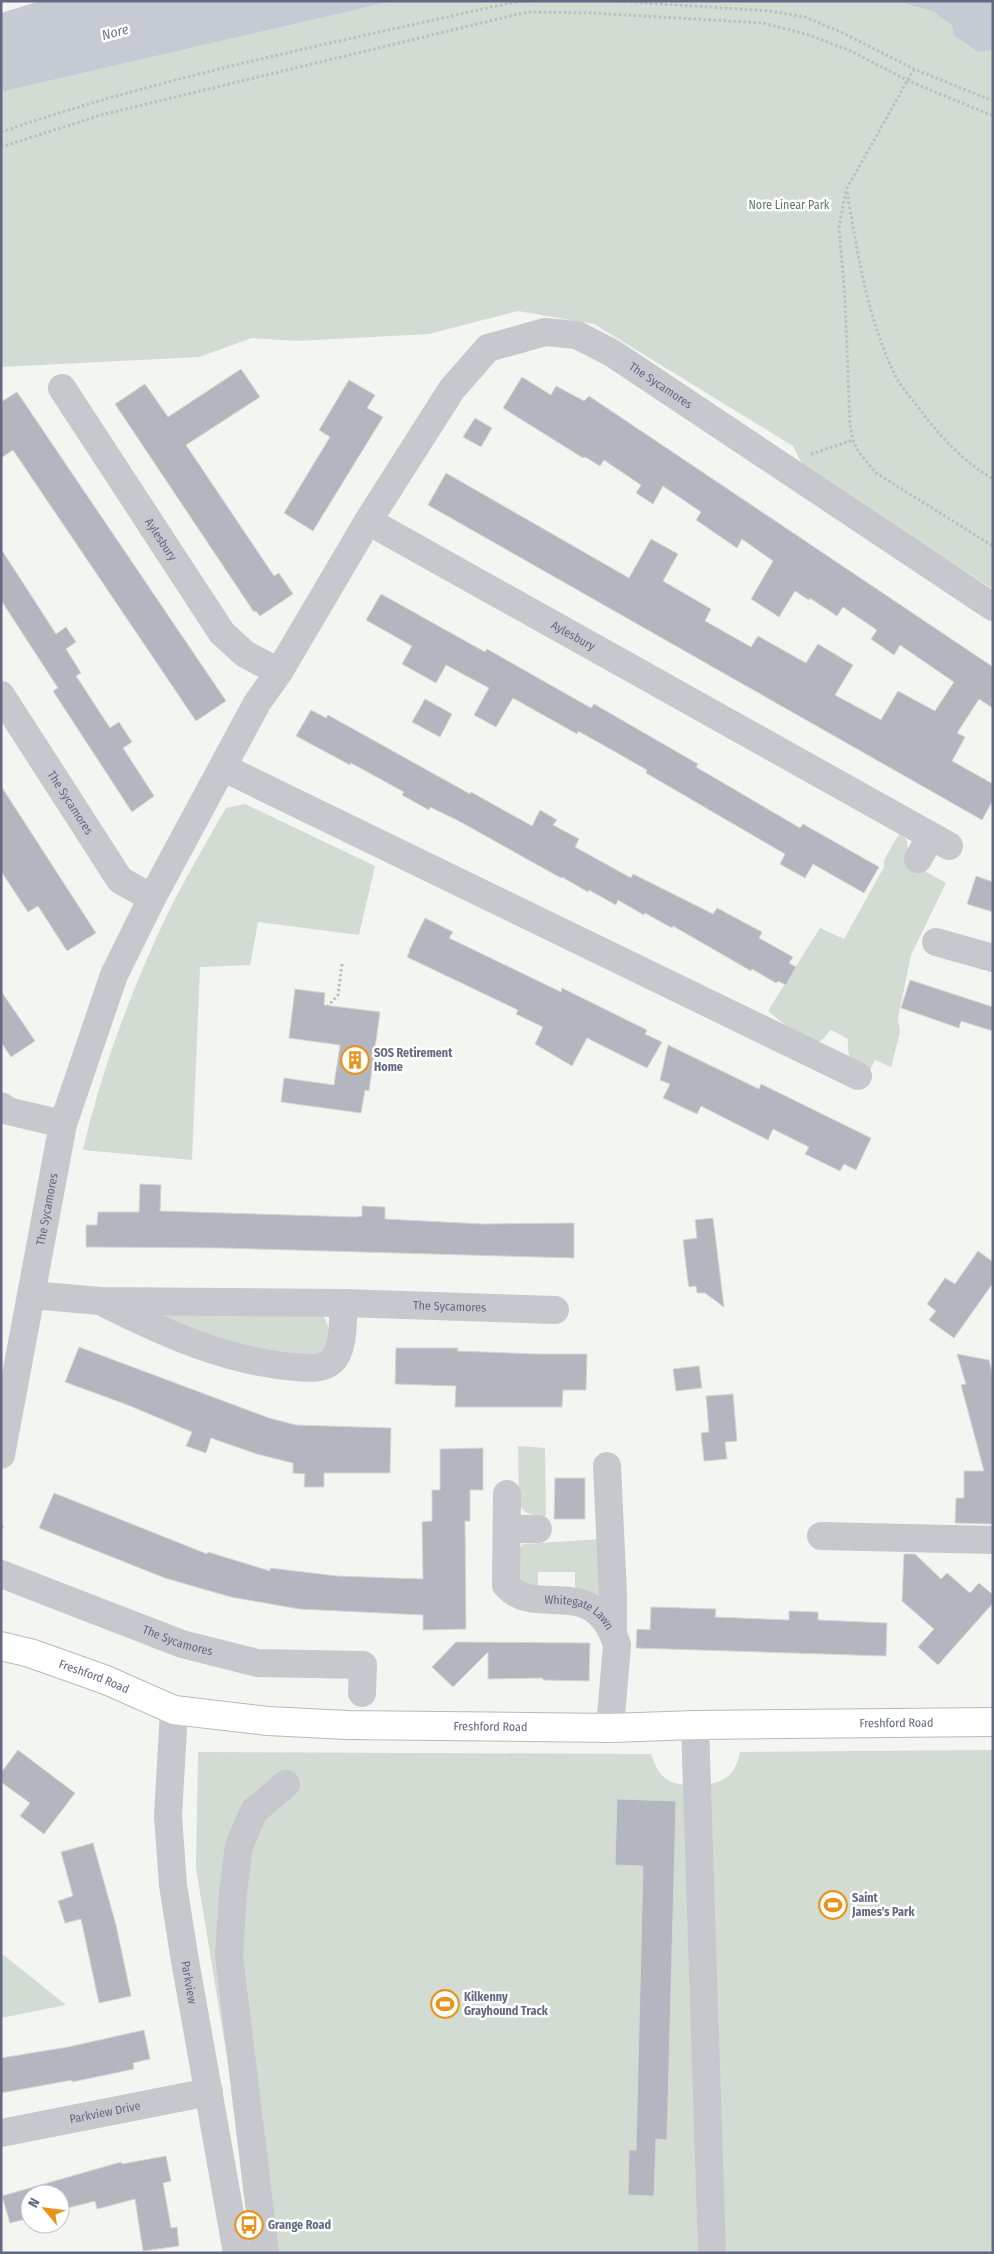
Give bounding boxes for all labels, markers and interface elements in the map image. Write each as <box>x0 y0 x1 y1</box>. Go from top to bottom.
water label: Nore <box>100 21 131 44</box>
park label: Nore Linear Park <box>749 198 830 212</box>
street label: The Sycamores <box>626 359 695 412</box>
street label: Aylesbury <box>142 516 180 564</box>
street label: Aylesbury <box>549 618 598 654</box>
street label: The Sycamores <box>45 768 96 837</box>
building icon: SOS Retirement Home <box>340 1045 370 1075</box>
place label: SOS Retirement Home <box>374 1046 453 1074</box>
street label: The Sycamores <box>33 1172 61 1247</box>
street label: The Sycamores <box>413 1298 486 1315</box>
street label: Whitegate Lawn <box>544 1593 617 1632</box>
street label: The Sycamores <box>141 1622 214 1659</box>
street label: Freshford Road <box>57 1657 131 1696</box>
street label: Freshford Road <box>859 1716 933 1730</box>
street label: Freshford Road <box>453 1719 528 1734</box>
sports icon: Saint James's Park <box>818 1890 848 1920</box>
place label: Saint James's Park <box>851 1891 915 1919</box>
street label: Parkview <box>178 1960 200 2005</box>
sports icon: Kilkenny Grayhound Track <box>430 1989 460 2019</box>
place label: Kilkenny Grayhound Track <box>464 1990 549 2018</box>
street label: Parkview Drive <box>68 2099 142 2126</box>
north arrow <box>20 2184 70 2234</box>
text: N <box>25 2195 44 2211</box>
bus stop icon: Grange Road <box>234 2210 264 2240</box>
place label: Grange Road <box>268 2218 331 2232</box>

